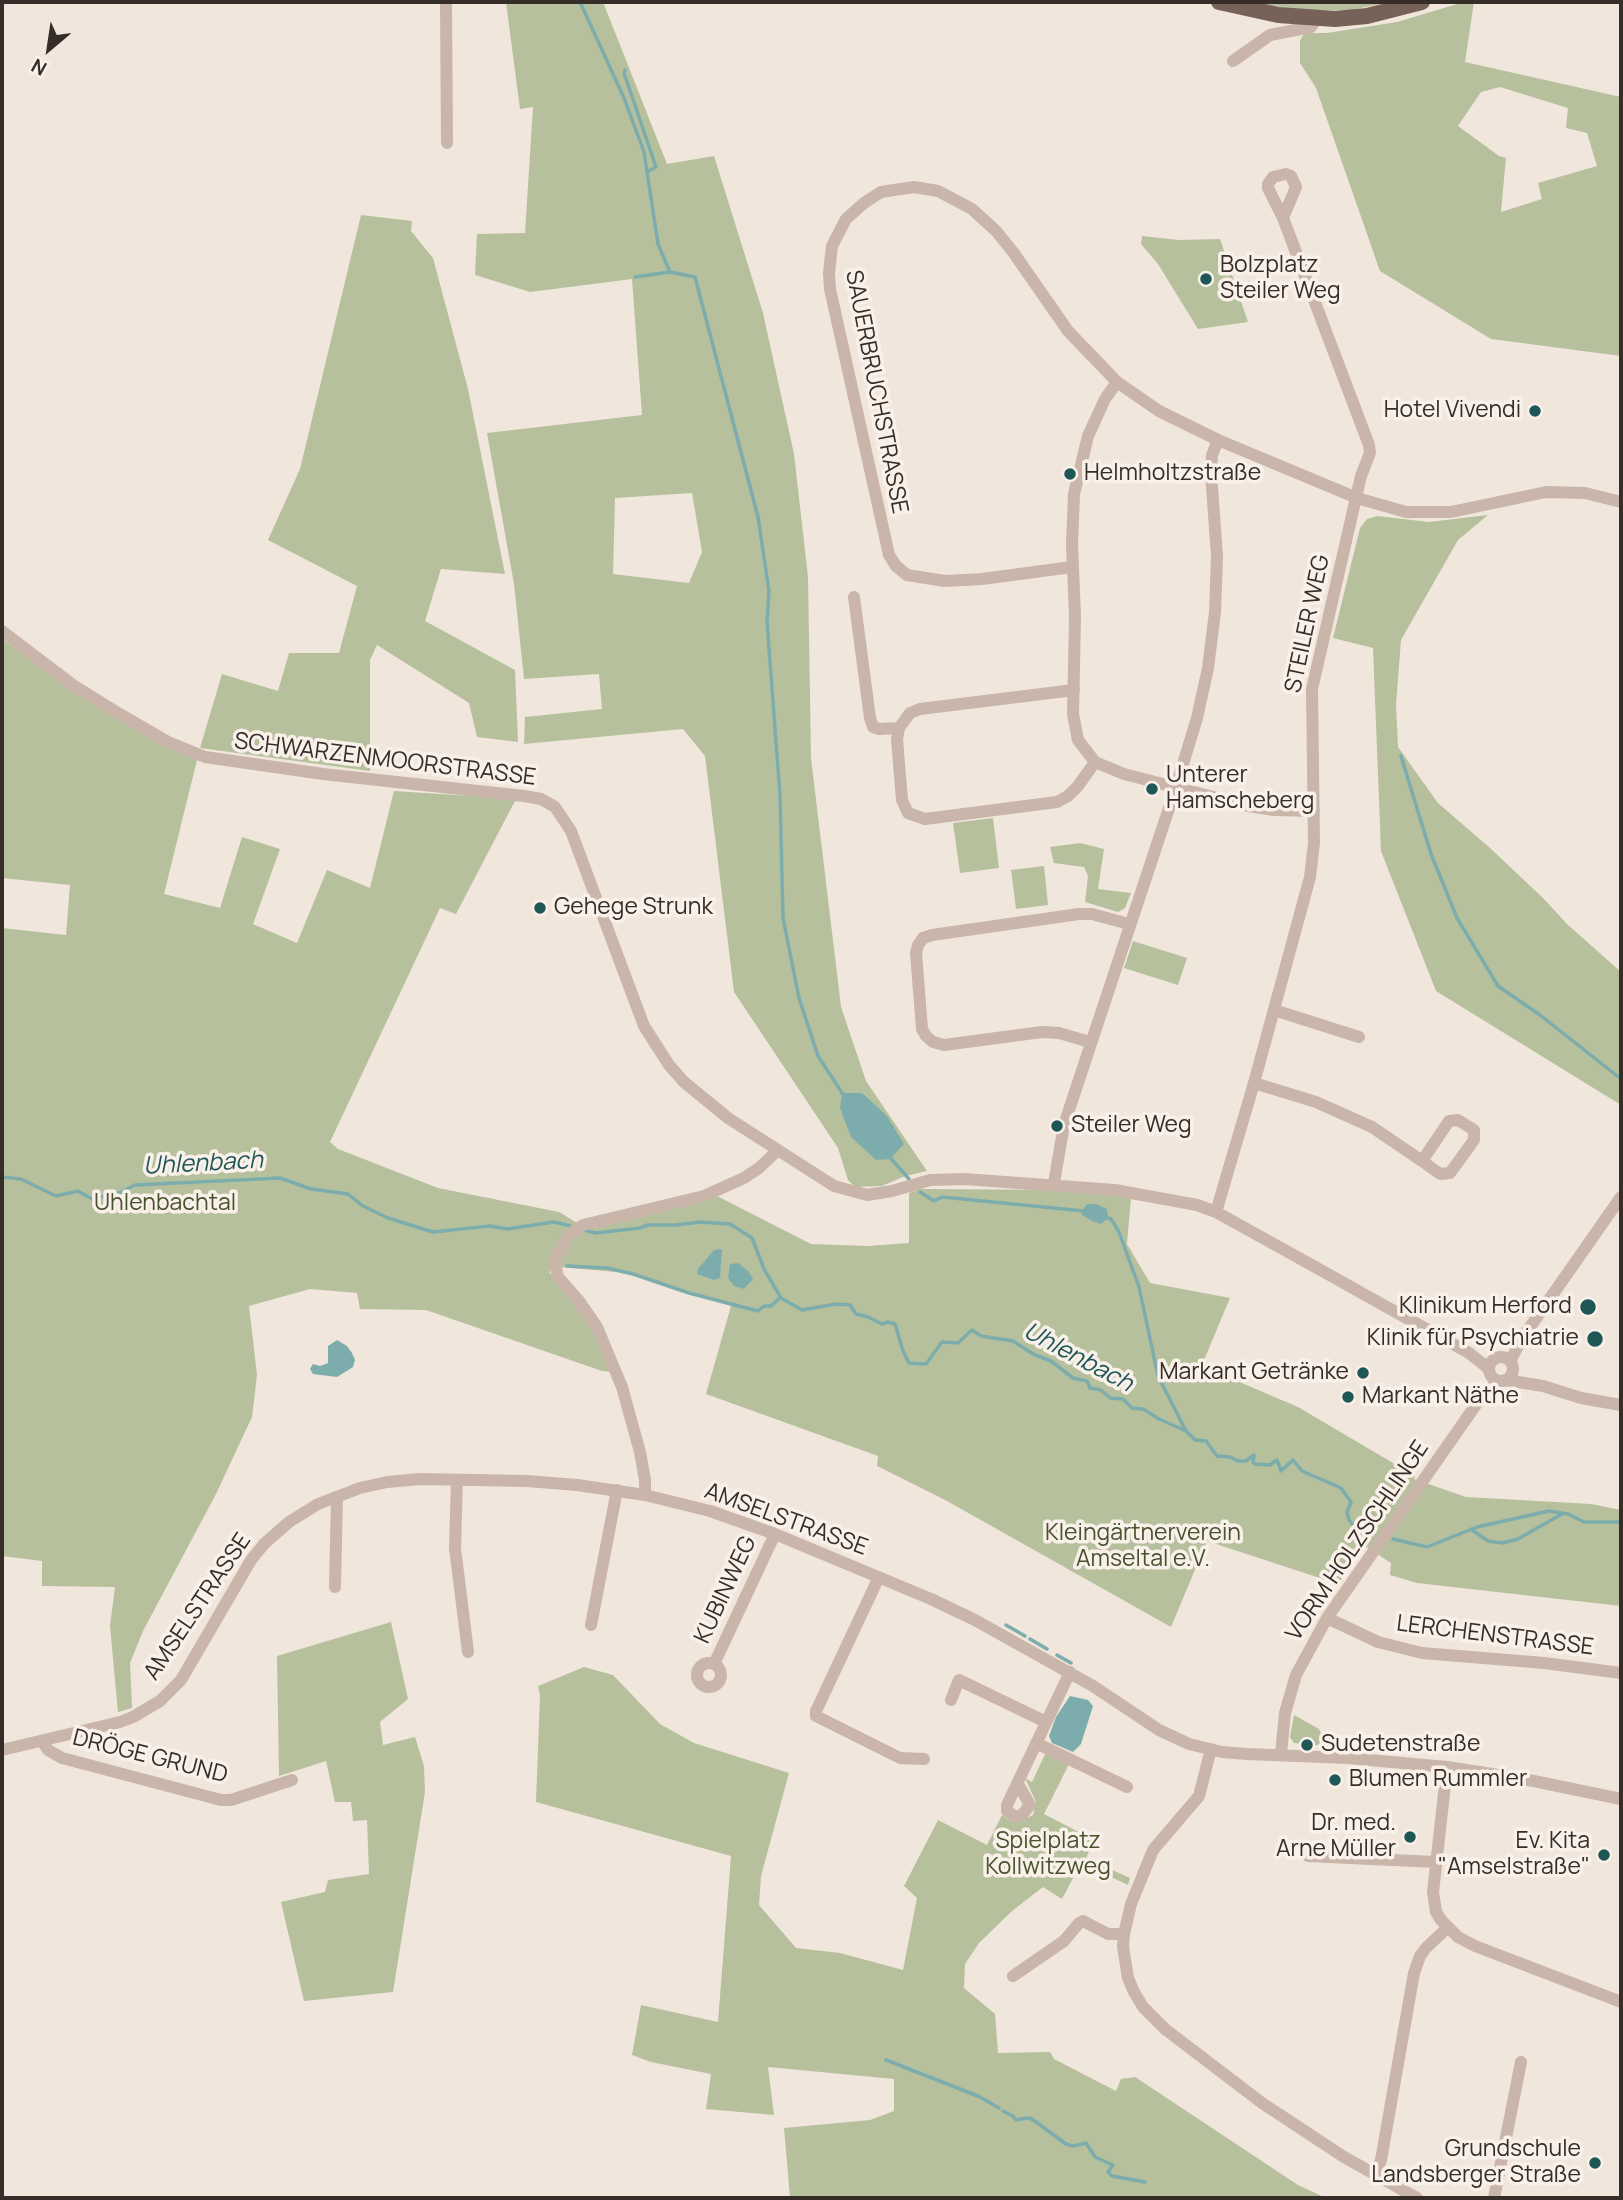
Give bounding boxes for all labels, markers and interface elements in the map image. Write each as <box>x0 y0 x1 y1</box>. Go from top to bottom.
north arrow <box>14 14 84 84</box>
text: N <box>27 53 51 82</box>
place label: Bolzplatz Steiler Weg <box>1220 252 1341 306</box>
street label: SAUERBRUCHSTRASSE <box>839 268 913 516</box>
marker: Bolzplatz Steiler Weg <box>1198 271 1214 287</box>
place label: Hotel Vivendi <box>1384 397 1521 425</box>
marker: Hotel Vivendi <box>1527 403 1543 419</box>
place label: Helmholtzstraße <box>1084 460 1261 488</box>
marker: Helmholtzstraße <box>1062 466 1078 482</box>
street label: STEILER WEG <box>1280 552 1336 696</box>
street label: SCHWARZENMOORSTRASSE <box>233 728 537 792</box>
place label: Unterer Hamscheberg <box>1166 762 1314 816</box>
marker: Unterer Hamscheberg <box>1144 781 1160 797</box>
place label: Gehege Strunk <box>554 894 713 922</box>
marker: Gehege Strunk <box>532 900 548 916</box>
place label: Steiler Weg <box>1071 1112 1192 1140</box>
marker: Steiler Weg <box>1049 1118 1065 1134</box>
water label: Uhlenbach <box>142 1146 264 1182</box>
park label: Uhlenbachtal <box>94 1190 236 1218</box>
place label: Klinikum Herford <box>1399 1293 1572 1321</box>
marker: Klinikum Herford <box>1578 1297 1598 1317</box>
water label: Uhlenbach <box>1018 1317 1138 1399</box>
place label: Klinik für Psychiatrie <box>1367 1325 1579 1353</box>
marker: Klinik für Psychiatrie <box>1585 1329 1605 1349</box>
place label: Markant Getränke <box>1159 1359 1349 1387</box>
marker: Markant Getränke <box>1355 1365 1371 1381</box>
place label: Markant Näthe <box>1362 1383 1519 1411</box>
marker: Markant Näthe <box>1340 1389 1356 1405</box>
street label: VORM HOLZSCHLINGE <box>1281 1436 1435 1646</box>
street label: AMSELSTRASSE <box>701 1478 871 1562</box>
park label: Kleingärtnerverein Amseltal e.V. <box>1045 1520 1241 1574</box>
street label: AMSELSTRASSE <box>139 1528 257 1686</box>
street label: KUBINWEG <box>689 1532 763 1648</box>
street label: LERCHENSTRASSE <box>1395 1610 1595 1662</box>
street label: DRÖGE GRUND <box>70 1724 230 1790</box>
place label: Sudetenstraße <box>1321 1731 1481 1759</box>
marker: Sudetenstraße <box>1299 1737 1315 1753</box>
place label: Blumen Rummler <box>1349 1766 1527 1794</box>
marker: Blumen Rummler <box>1327 1772 1343 1788</box>
place label: Dr. med. Arne Müller <box>1276 1810 1396 1864</box>
park label: Spielplatz Kollwitzweg <box>985 1828 1111 1882</box>
place label: Ev. Kita "Amselstraße" <box>1438 1828 1590 1882</box>
marker: Dr. med. Arne Müller <box>1402 1829 1418 1845</box>
marker: Ev. Kita "Amselstraße" <box>1596 1847 1612 1863</box>
place label: Grundschule Landsberger Straße <box>1371 2136 1581 2190</box>
marker: Grundschule Landsberger Straße <box>1587 2155 1603 2171</box>

